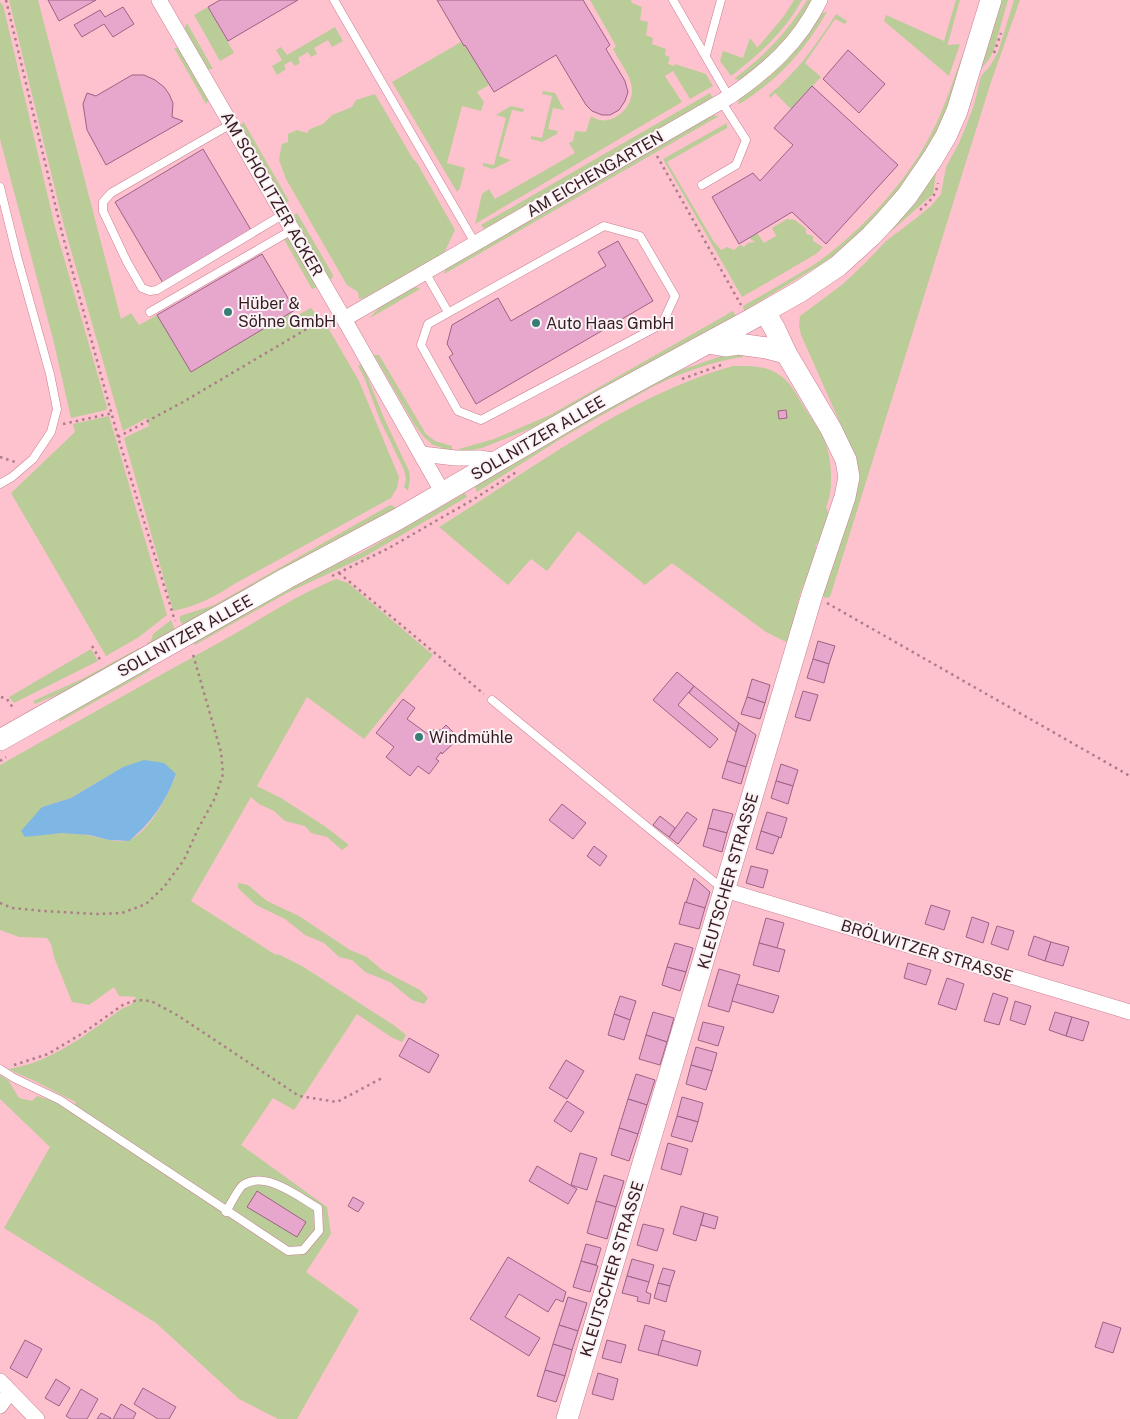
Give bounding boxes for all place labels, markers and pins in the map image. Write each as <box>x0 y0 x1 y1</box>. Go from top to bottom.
place label: Hüber & Söhne GmbH <box>238 294 336 331</box>
marker: Hüber & Söhne GmbH <box>222 306 234 318</box>
place label: Auto Haas GmbH <box>546 314 674 333</box>
marker: Auto Haas GmbH <box>530 317 542 329</box>
place label: Windmühle <box>429 728 513 747</box>
marker: Windmühle <box>413 731 425 743</box>

